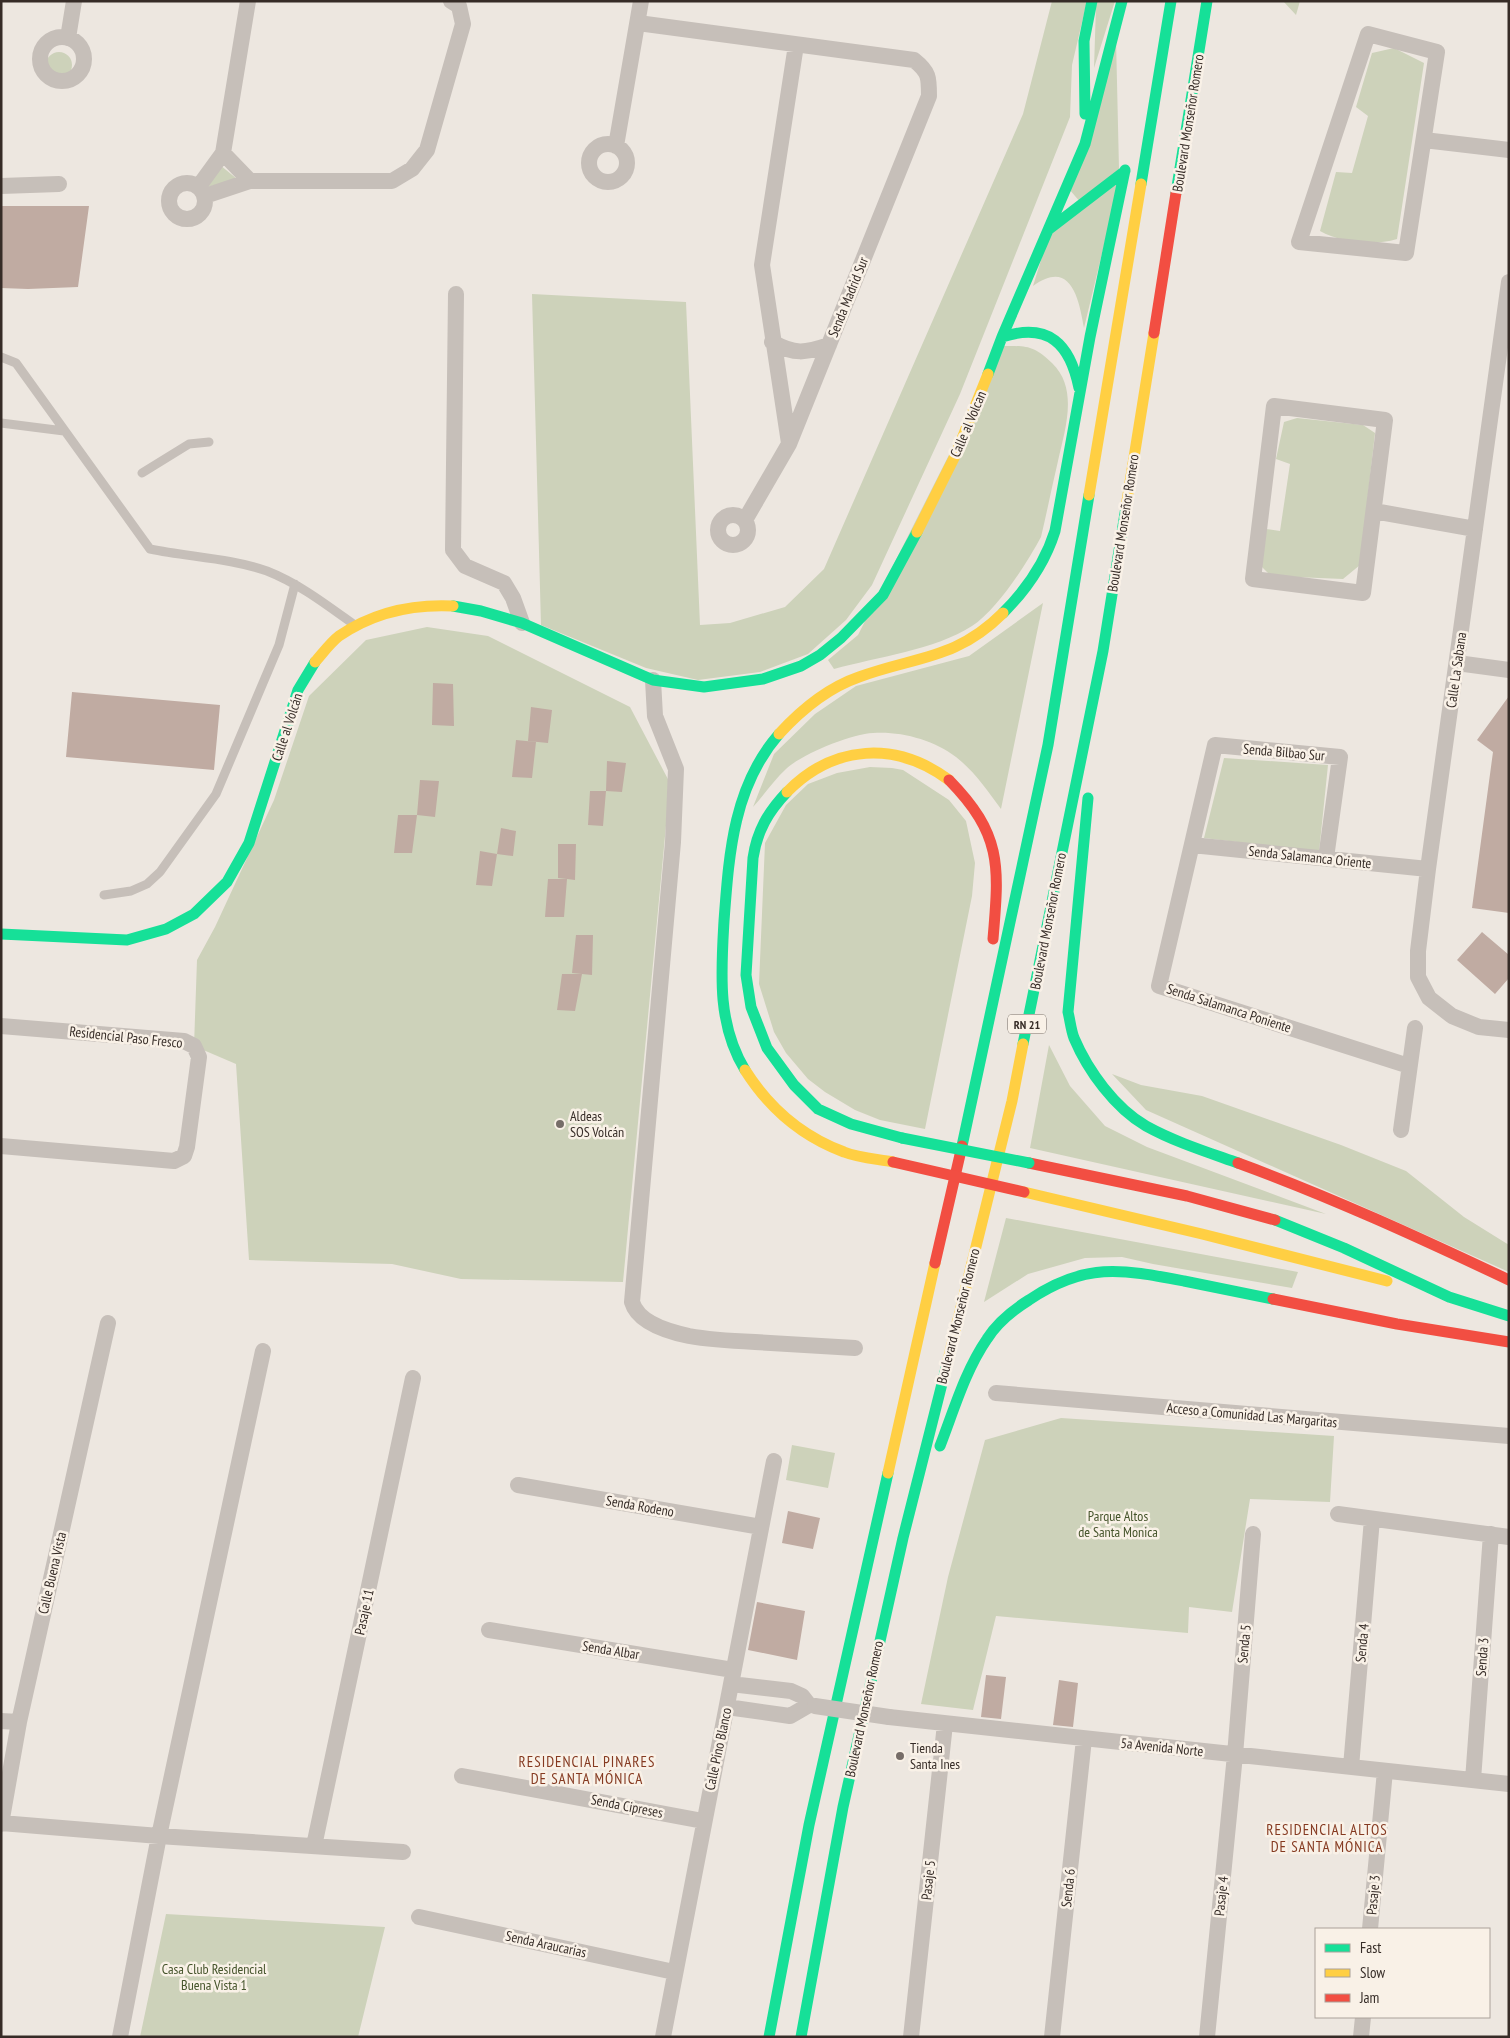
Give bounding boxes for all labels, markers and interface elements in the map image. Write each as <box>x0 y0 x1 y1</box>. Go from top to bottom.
street label: Boulevard Monseñor Romero <box>1168 53 1208 193</box>
street label: Senda Madrid Sur <box>824 254 872 340</box>
street label: Calle al Volcan <box>946 388 990 460</box>
street label: Boulevard Monseñor Romero <box>1103 453 1143 593</box>
street label: Calle La Sabana <box>1442 631 1470 709</box>
street label: Calle al Volcán <box>268 691 306 763</box>
street label: Senda Bilbao Sur <box>1242 739 1326 765</box>
street label: Senda Salamanca Oriente <box>1248 842 1373 872</box>
street label: Boulevard Monseñor Romero <box>1026 851 1070 991</box>
street label: Senda Salamanca Poniente <box>1164 979 1294 1037</box>
road number: RN 21 <box>1008 1014 1046 1034</box>
street label: Residencial Paso Fresco <box>68 1022 184 1052</box>
place label: Aldeas SOS Volcán <box>570 1107 624 1141</box>
marker: Aldeas SOS Volcán <box>554 1118 566 1130</box>
street label: Boulevard Monseñor Romero <box>932 1246 984 1386</box>
street label: Acceso a Comunidad Las Margaritas <box>1166 1399 1338 1431</box>
street label: Senda Rodeno <box>605 1491 675 1521</box>
park label: Parque Altos de Santa Monica <box>1078 1507 1158 1541</box>
street label: Calle Buena Vista <box>34 1530 70 1616</box>
street label: Pasaje 11 <box>350 1588 378 1636</box>
street label: Senda 4 <box>1351 1622 1373 1663</box>
street label: Senda 5 <box>1233 1624 1255 1664</box>
street label: Senda Albar <box>581 1637 641 1663</box>
street label: Senda 3 <box>1472 1637 1492 1677</box>
street label: Boulevard Monseñor Romero <box>841 1639 887 1779</box>
street label: Calle Pino Blanco <box>700 1706 736 1792</box>
street label: 5a Avenida Norte <box>1120 1734 1204 1760</box>
place label: Tienda Santa Ines <box>910 1739 960 1773</box>
marker: Tienda Santa Ines <box>894 1750 906 1762</box>
district label: RESIDENCIAL PINARES DE SANTA MÓNICA <box>519 1752 655 1788</box>
street label: Senda Cipreses <box>589 1790 665 1822</box>
district label: RESIDENCIAL ALTOS DE SANTA MÓNICA <box>1266 1820 1388 1856</box>
street label: Pasaje 5 <box>917 1859 939 1901</box>
street label: Senda 6 <box>1057 1868 1079 1908</box>
street label: Pasaje 3 <box>1362 1874 1384 1916</box>
street label: Pasaje 4 <box>1210 1875 1232 1917</box>
street label: Senda Araucarias <box>504 1927 588 1961</box>
legend <box>1315 1928 1490 2018</box>
text: Fast <box>1360 1938 1381 1957</box>
park label: Casa Club Residencial Buena Vista 1 <box>162 1960 267 1994</box>
text: Slow <box>1360 1963 1385 1982</box>
text: Jam <box>1359 1988 1379 2007</box>

